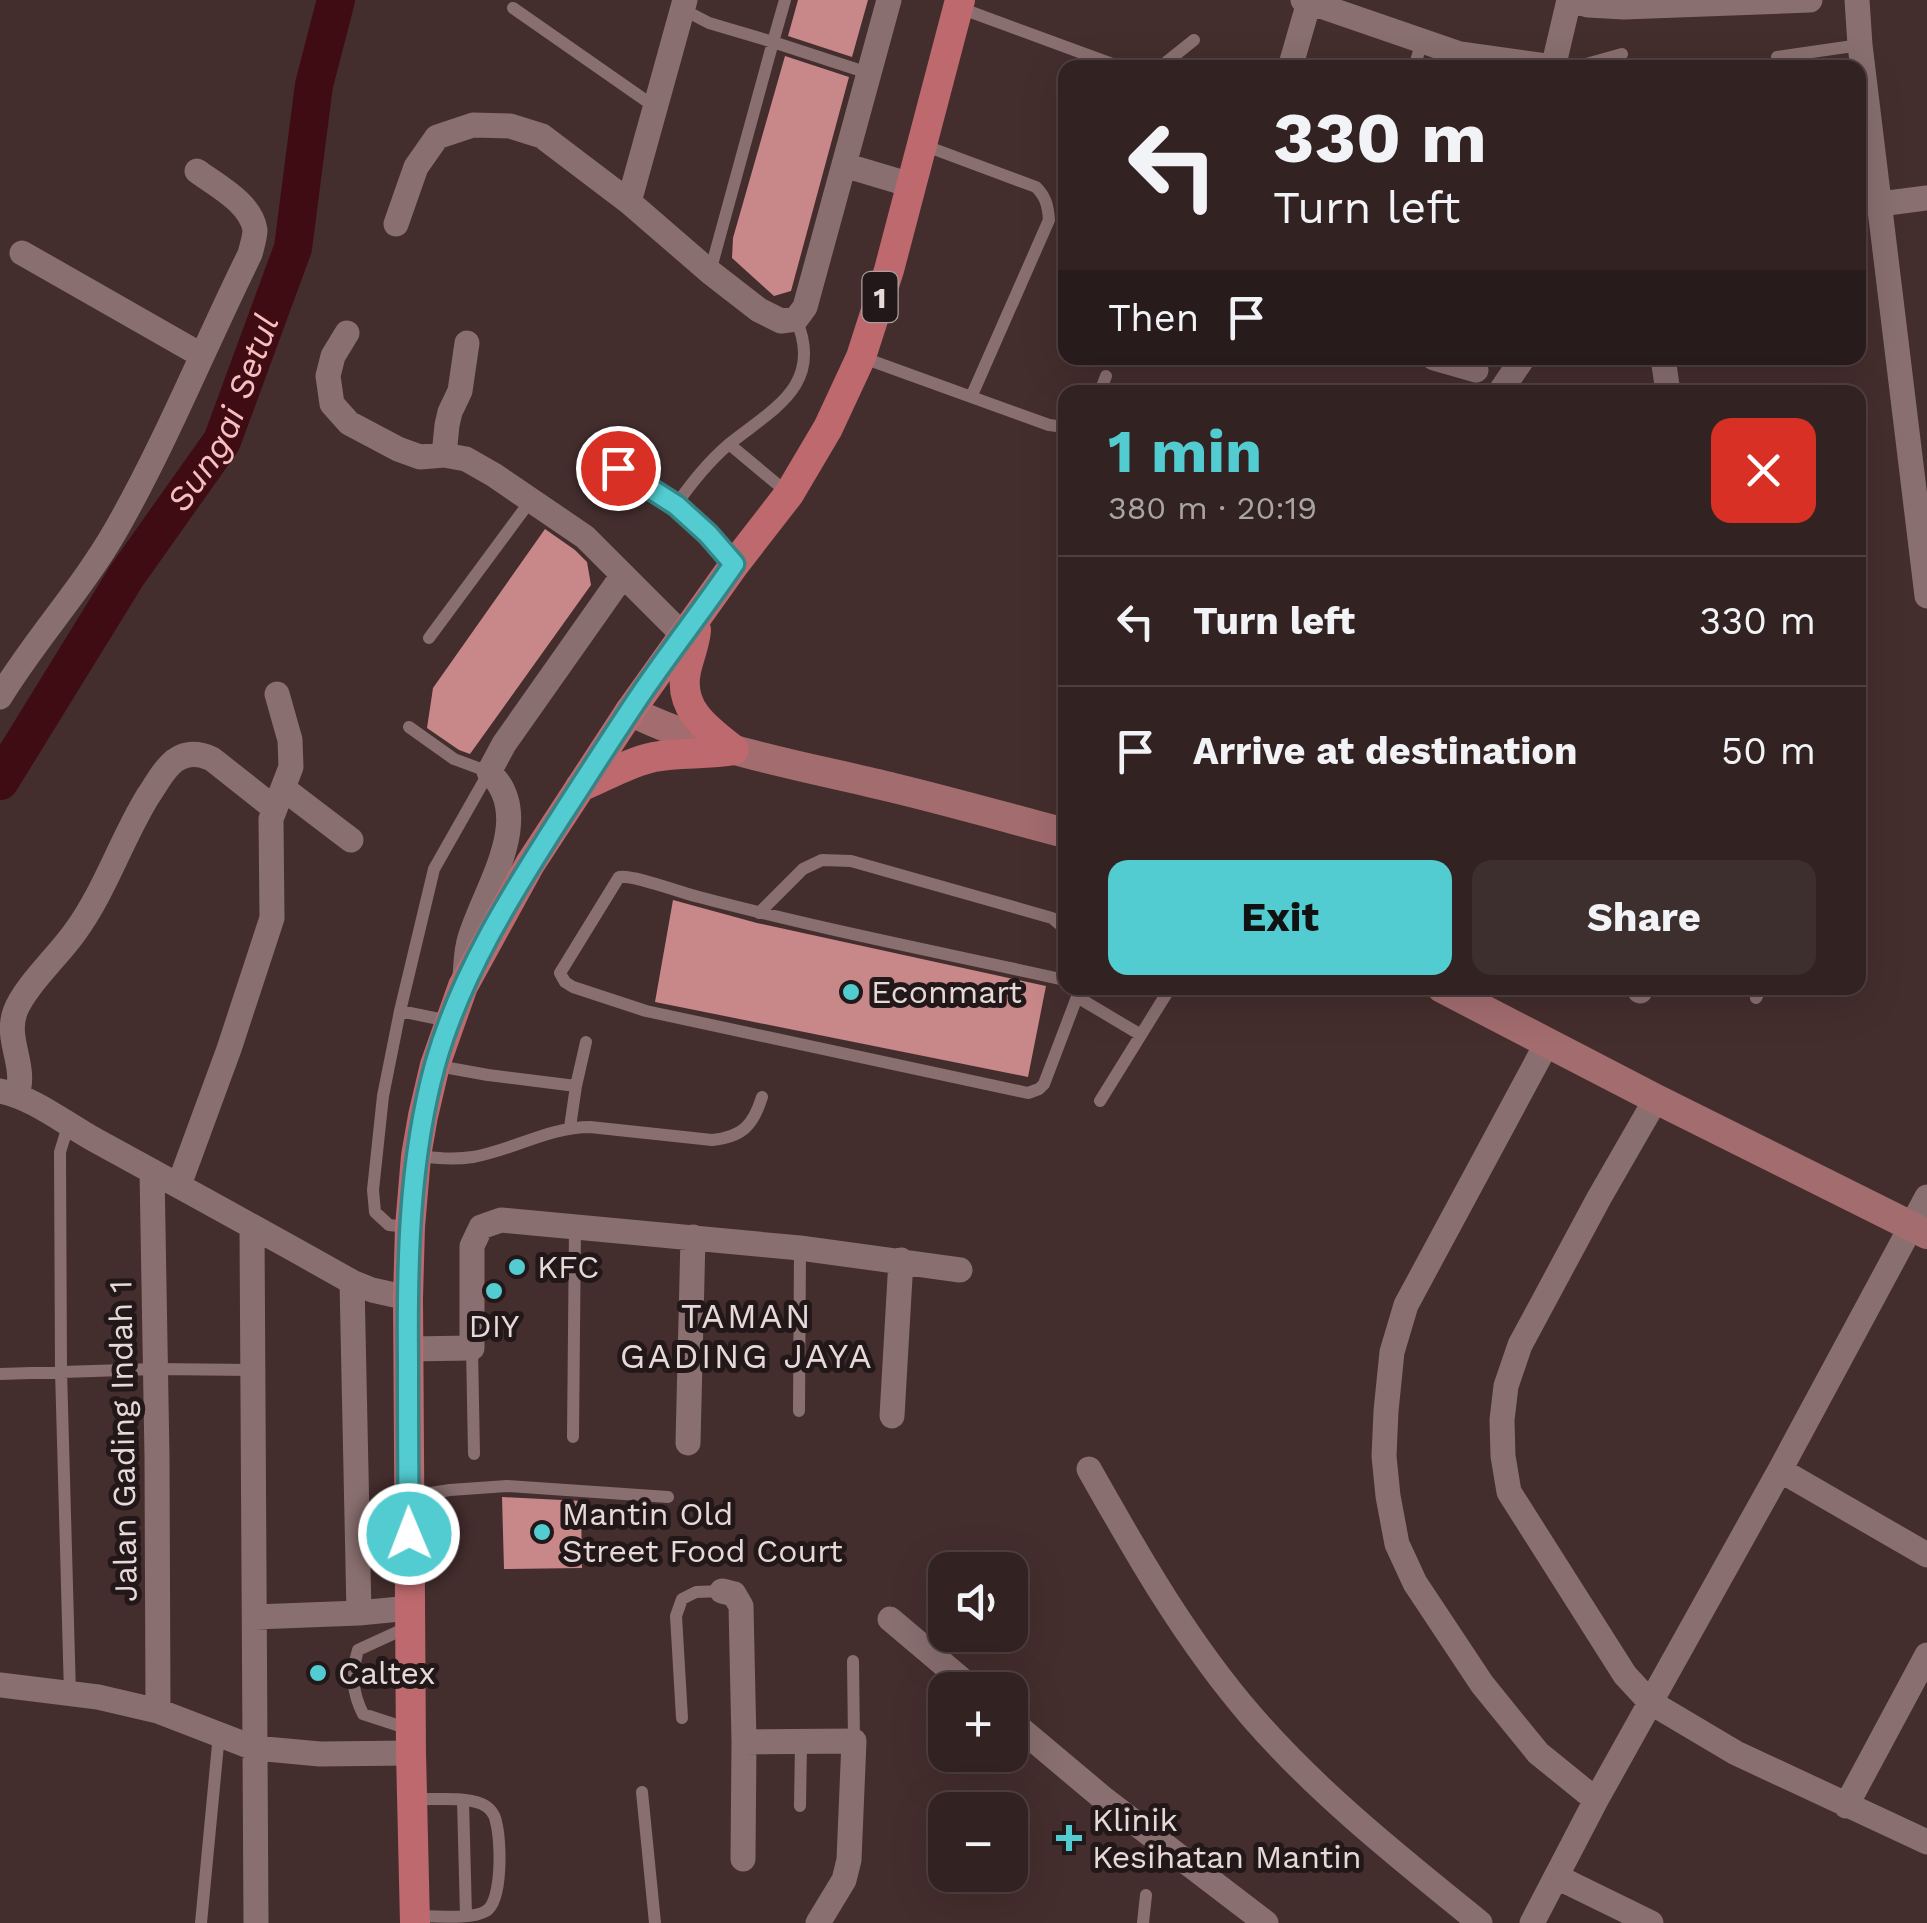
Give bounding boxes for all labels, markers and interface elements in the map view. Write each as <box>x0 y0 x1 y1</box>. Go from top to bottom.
text: 330 m <box>1273 97 1487 179</box>
icon: left <box>1108 100 1238 230</box>
text: Turn left <box>1273 181 1460 234</box>
road number: 1 <box>862 272 898 322</box>
icon: arrive <box>1219 290 1274 345</box>
text: Then <box>1108 296 1199 340</box>
water label: Sungai Setul <box>158 309 288 520</box>
text: 1 min <box>1108 416 1262 487</box>
button: close <box>1711 418 1816 523</box>
pin <box>576 426 661 511</box>
icon: arrive <box>591 441 646 496</box>
text: 380 m · 20:19 <box>1108 489 1317 527</box>
icon: left <box>1108 594 1163 649</box>
text: Turn left <box>1193 599 1355 643</box>
text: 330 m <box>1699 599 1816 643</box>
icon: arrive <box>1108 724 1163 779</box>
text: Arrive at destination <box>1193 729 1578 773</box>
text: 50 m <box>1721 729 1816 773</box>
button: Exit <box>1108 860 1452 975</box>
button: Share <box>1472 860 1816 975</box>
place label: Econmart <box>871 973 1022 1011</box>
marker: Econmart <box>840 981 862 1003</box>
place label: KFC <box>537 1248 599 1286</box>
marker: KFC <box>506 1256 528 1278</box>
street label: Jalan Gading Indah 1 <box>101 1280 145 1602</box>
marker: DIY <box>483 1280 505 1302</box>
district label: TAMAN GADING JAYA <box>620 1295 874 1377</box>
place label: DIY <box>469 1307 519 1345</box>
position arrow <box>357 1482 461 1586</box>
place label: Mantin Old Street Food Court <box>562 1495 843 1570</box>
marker: Mantin Old Street Food Court <box>531 1521 553 1543</box>
map controls <box>928 1552 1028 1892</box>
button: sound <box>928 1552 1028 1652</box>
place label: Caltex <box>338 1654 436 1692</box>
marker: Caltex <box>307 1662 329 1684</box>
button: + <box>928 1672 1028 1772</box>
button: − <box>928 1792 1028 1892</box>
place label: Klinik Kesihatan Mantin <box>1092 1801 1362 1876</box>
marker: Klinik Kesihatan Mantin <box>1056 1825 1082 1851</box>

